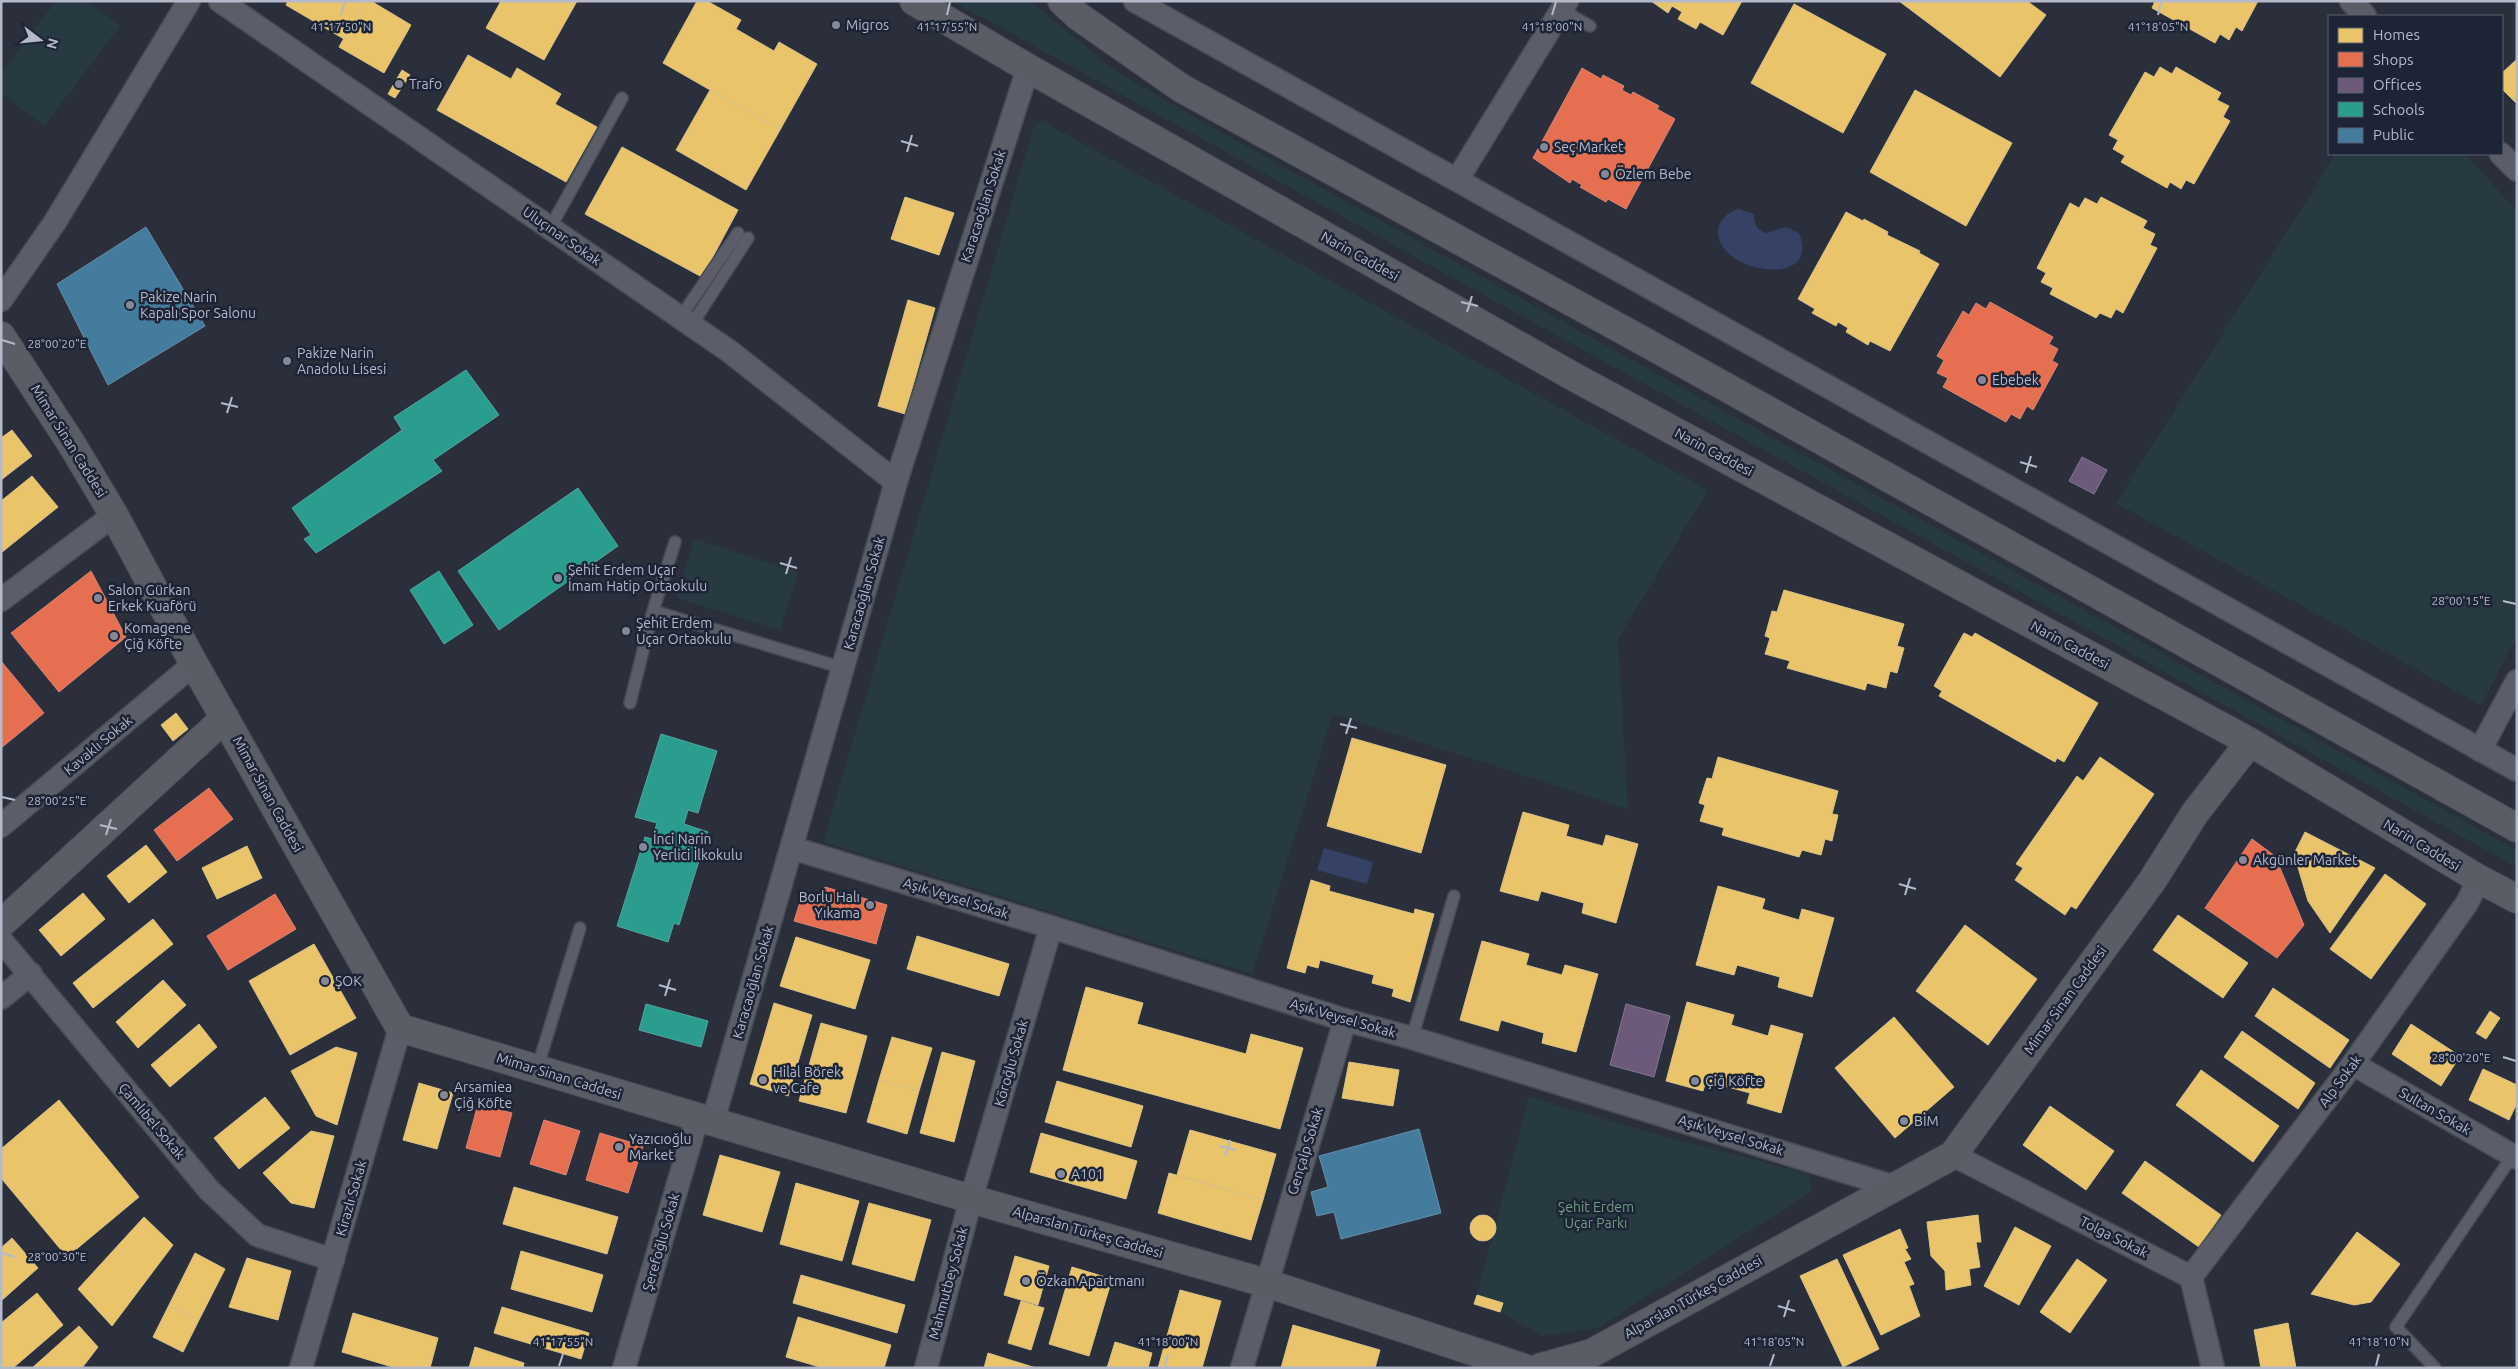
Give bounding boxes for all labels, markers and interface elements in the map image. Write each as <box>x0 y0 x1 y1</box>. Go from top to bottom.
north arrow <box>15 15 65 65</box>
legend <box>2328 15 2503 155</box>
place label: Migros <box>846 17 889 33</box>
marker: Migros <box>830 19 842 31</box>
text: 41°17'50"N <box>311 20 371 33</box>
text: 41°17'55"N <box>917 20 977 33</box>
text: 41°18'00"N <box>1522 20 1582 33</box>
text: 41°18'05"N <box>2128 20 2188 33</box>
text: Homes <box>2373 26 2420 43</box>
text: N <box>43 36 62 51</box>
text: Shops <box>2373 51 2414 68</box>
place label: Trafo <box>409 76 442 92</box>
text: Offices <box>2373 76 2421 93</box>
marker: Trafo <box>393 78 405 90</box>
text: Schools <box>2373 101 2424 118</box>
text: Public <box>2373 126 2414 143</box>
place label: Seç Market <box>1554 139 1624 155</box>
marker: Seç Market <box>1538 141 1550 153</box>
street label: Karacaoğlan Sokak <box>957 148 1009 264</box>
place label: Özlem Bebe <box>1615 165 1692 182</box>
marker: Özlem Bebe <box>1599 168 1611 180</box>
street label: Uluçınar Sokak <box>520 203 604 269</box>
street label: Narin Caddesi <box>1318 228 1402 284</box>
place label: Pakize Narin Kapalı Spor Salonu <box>140 289 256 321</box>
marker: Pakize Narin Kapalı Spor Salonu <box>124 299 136 311</box>
text: 28°00'20"E <box>28 337 87 350</box>
place label: Pakize Narin Anadolu Lisesi <box>297 345 386 377</box>
marker: Pakize Narin Anadolu Lisesi <box>281 355 293 367</box>
place label: Ebebek <box>1992 372 2039 388</box>
marker: Ebebek <box>1976 374 1988 386</box>
street label: Mimar Sinan Caddesi <box>28 382 110 500</box>
street label: Narin Caddesi <box>1672 425 1756 479</box>
street label: Karacaoğlan Sokak <box>840 535 888 651</box>
place label: Şehit Erdem Uçar İmam Hatip Ortaokulu <box>568 562 707 594</box>
marker: Şehit Erdem Uçar İmam Hatip Ortaokulu <box>552 572 564 584</box>
place label: Salon Gürkan Erkek Kuaförü <box>108 582 196 614</box>
marker: Salon Gürkan Erkek Kuaförü <box>92 592 104 604</box>
text: 28°00'15"E <box>2432 594 2491 607</box>
place label: Şehit Erdem Uçar Ortaokulu <box>636 615 731 647</box>
street label: Narin Caddesi <box>2028 618 2112 672</box>
place label: Komagene Çiğ Köfte <box>124 620 191 652</box>
marker: Şehit Erdem Uçar Ortaokulu <box>620 625 632 637</box>
marker: Komagene Çiğ Köfte <box>108 630 120 642</box>
street label: Kavaklı Sokak <box>61 712 135 778</box>
street label: Mimar Sinan Caddesi <box>230 733 306 855</box>
text: 28°00'25"E <box>28 794 87 807</box>
street label: Narin Caddesi <box>2381 816 2463 874</box>
place label: İnci Narin Yerlici İlkokulu <box>653 831 743 863</box>
marker: İnci Narin Yerlici İlkokulu <box>637 841 649 853</box>
place label: Akgünler Market <box>2253 852 2358 868</box>
marker: Akgünler Market <box>2237 854 2249 866</box>
street label: Aşık Veysel Sokak <box>901 874 1011 922</box>
place label: Borlu Halı Yıkama <box>799 889 860 921</box>
marker: Borlu Halı Yıkama <box>864 899 876 911</box>
street label: Karacaoğlan Sokak <box>729 924 777 1040</box>
street label: Mimar Sinan Caddesi <box>2020 943 2110 1057</box>
place label: ŞOK <box>335 973 362 989</box>
marker: ŞOK <box>319 975 331 987</box>
street label: Aşık Veysel Sokak <box>1288 995 1398 1041</box>
street label: Köroğlu Sokak <box>991 1018 1031 1108</box>
street label: Mimar Sinan Caddesi <box>495 1049 623 1103</box>
text: 28°00'20"E <box>2432 1051 2491 1064</box>
street label: Alp Sokak <box>2315 1052 2365 1110</box>
place label: Hilal Börek ve Cafe <box>773 1064 841 1096</box>
place label: Çiğ Köfte <box>1705 1073 1763 1089</box>
marker: Hilal Börek ve Cafe <box>757 1074 769 1086</box>
marker: Çiğ Köfte <box>1689 1075 1701 1087</box>
place label: Arsamiea Çiğ Köfte <box>454 1079 512 1111</box>
street label: Çamlıbel Sokak <box>115 1080 189 1162</box>
street label: Sultan Sokak <box>2396 1084 2474 1138</box>
marker: Arsamiea Çiğ Köfte <box>438 1089 450 1101</box>
street label: Gençalp Sokak <box>1284 1105 1326 1197</box>
street label: Aşık Veysel Sokak <box>1676 1111 1786 1159</box>
place label: BİM <box>1914 1113 1939 1129</box>
marker: BİM <box>1898 1115 1910 1127</box>
place label: Yazıcıoğlu Market <box>629 1131 691 1163</box>
marker: Yazıcıoğlu Market <box>613 1141 625 1153</box>
street label: Kirazlı Sokak <box>333 1158 369 1238</box>
place label: A101 <box>1071 1166 1104 1182</box>
marker: A101 <box>1055 1168 1067 1180</box>
street label: Şerefoğlu Sokak <box>639 1191 683 1293</box>
park label: Şehit Erdem Uçar Parkı <box>1558 1199 1634 1231</box>
street label: Alparslan Türkeş Caddesi <box>1011 1203 1165 1261</box>
street label: Tolga Sokak <box>2077 1213 2151 1261</box>
street label: Mahmutbey Sokak <box>925 1225 971 1341</box>
text: 28°00'30"E <box>28 1250 87 1263</box>
street label: Alparslan Türkeş Caddesi <box>1621 1252 1765 1342</box>
place label: Özkan Apartmanı <box>1036 1272 1145 1289</box>
marker: Özkan Apartmanı <box>1020 1275 1032 1287</box>
text: 41°17'55"N <box>533 1335 593 1348</box>
text: 41°18'00"N <box>1138 1335 1198 1348</box>
text: 41°18'05"N <box>1744 1335 1804 1348</box>
text: 41°18'10"N <box>2349 1335 2409 1348</box>

